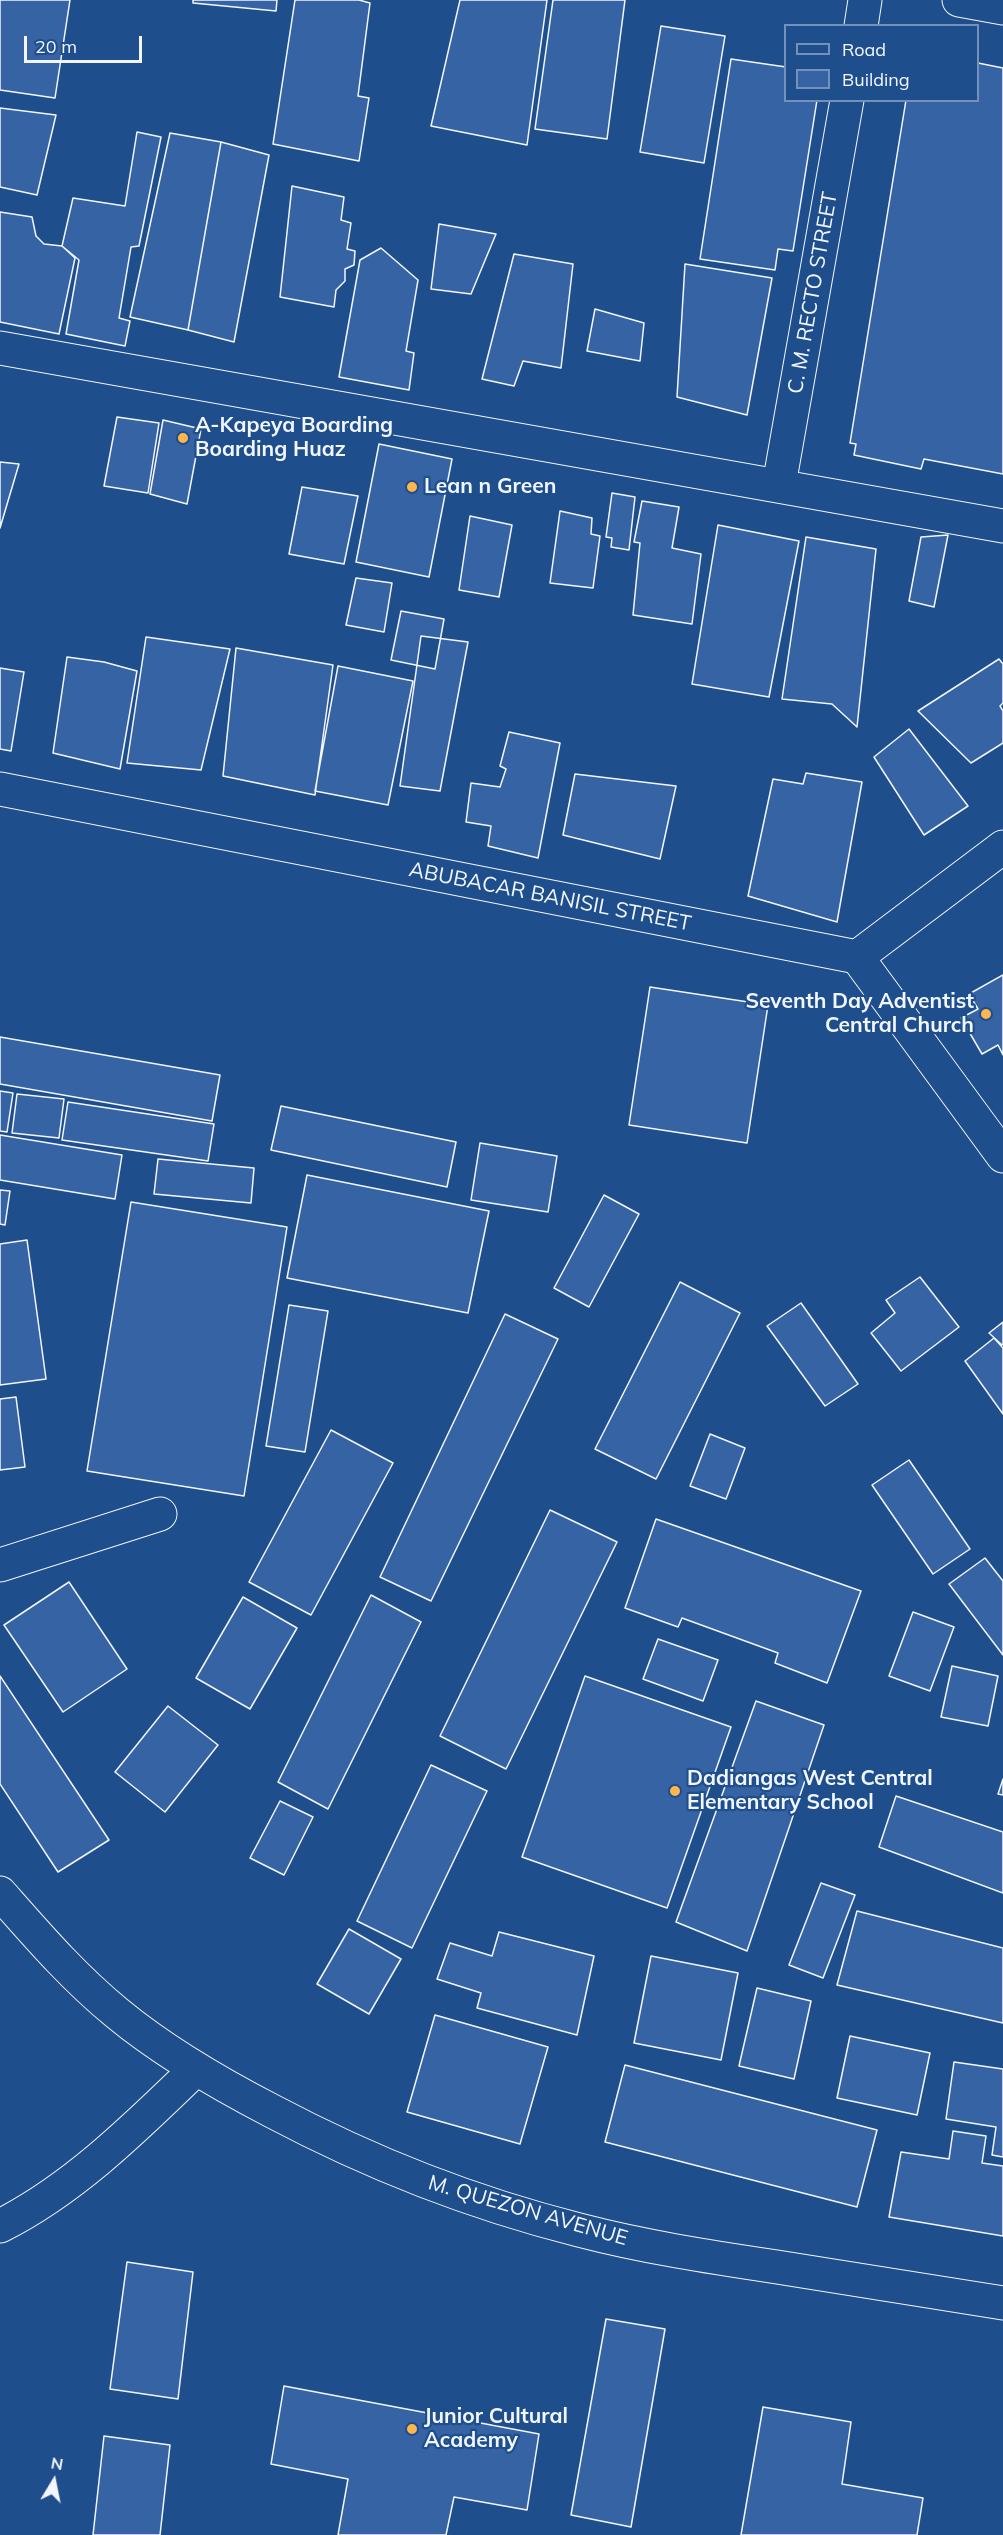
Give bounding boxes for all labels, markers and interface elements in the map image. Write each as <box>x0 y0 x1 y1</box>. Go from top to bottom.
scale bar <box>27 24 146 62</box>
legend <box>784 24 979 102</box>
text: 20 m <box>35 35 77 58</box>
text: Road <box>842 38 886 61</box>
text: Building <box>842 68 910 91</box>
street label: C. M. RECTO STREET <box>783 190 843 396</box>
place label: A-Kapeya Boarding Boarding Huaz <box>195 413 393 463</box>
marker: A-Kapeya Boarding Boarding Huaz <box>176 431 190 445</box>
place label: Lean n Green <box>424 474 556 500</box>
marker: Lean n Green <box>405 480 419 494</box>
street label: ABUBACAR BANISIL STREET <box>407 857 693 937</box>
place label: Seventh Day Adventist Central Church <box>745 989 974 1039</box>
marker: Seventh Day Adventist Central Church <box>979 1007 993 1021</box>
place label: Dadiangas West Central Elementary School <box>687 1766 933 1816</box>
marker: Dadiangas West Central Elementary School <box>668 1784 682 1798</box>
street label: M. QUEZON AVENUE <box>425 2170 631 2252</box>
place label: Junior Cultural Academy <box>424 2404 568 2454</box>
marker: Junior Cultural Academy <box>405 2422 419 2436</box>
north arrow <box>24 2451 84 2511</box>
text: N <box>49 2452 65 2474</box>

